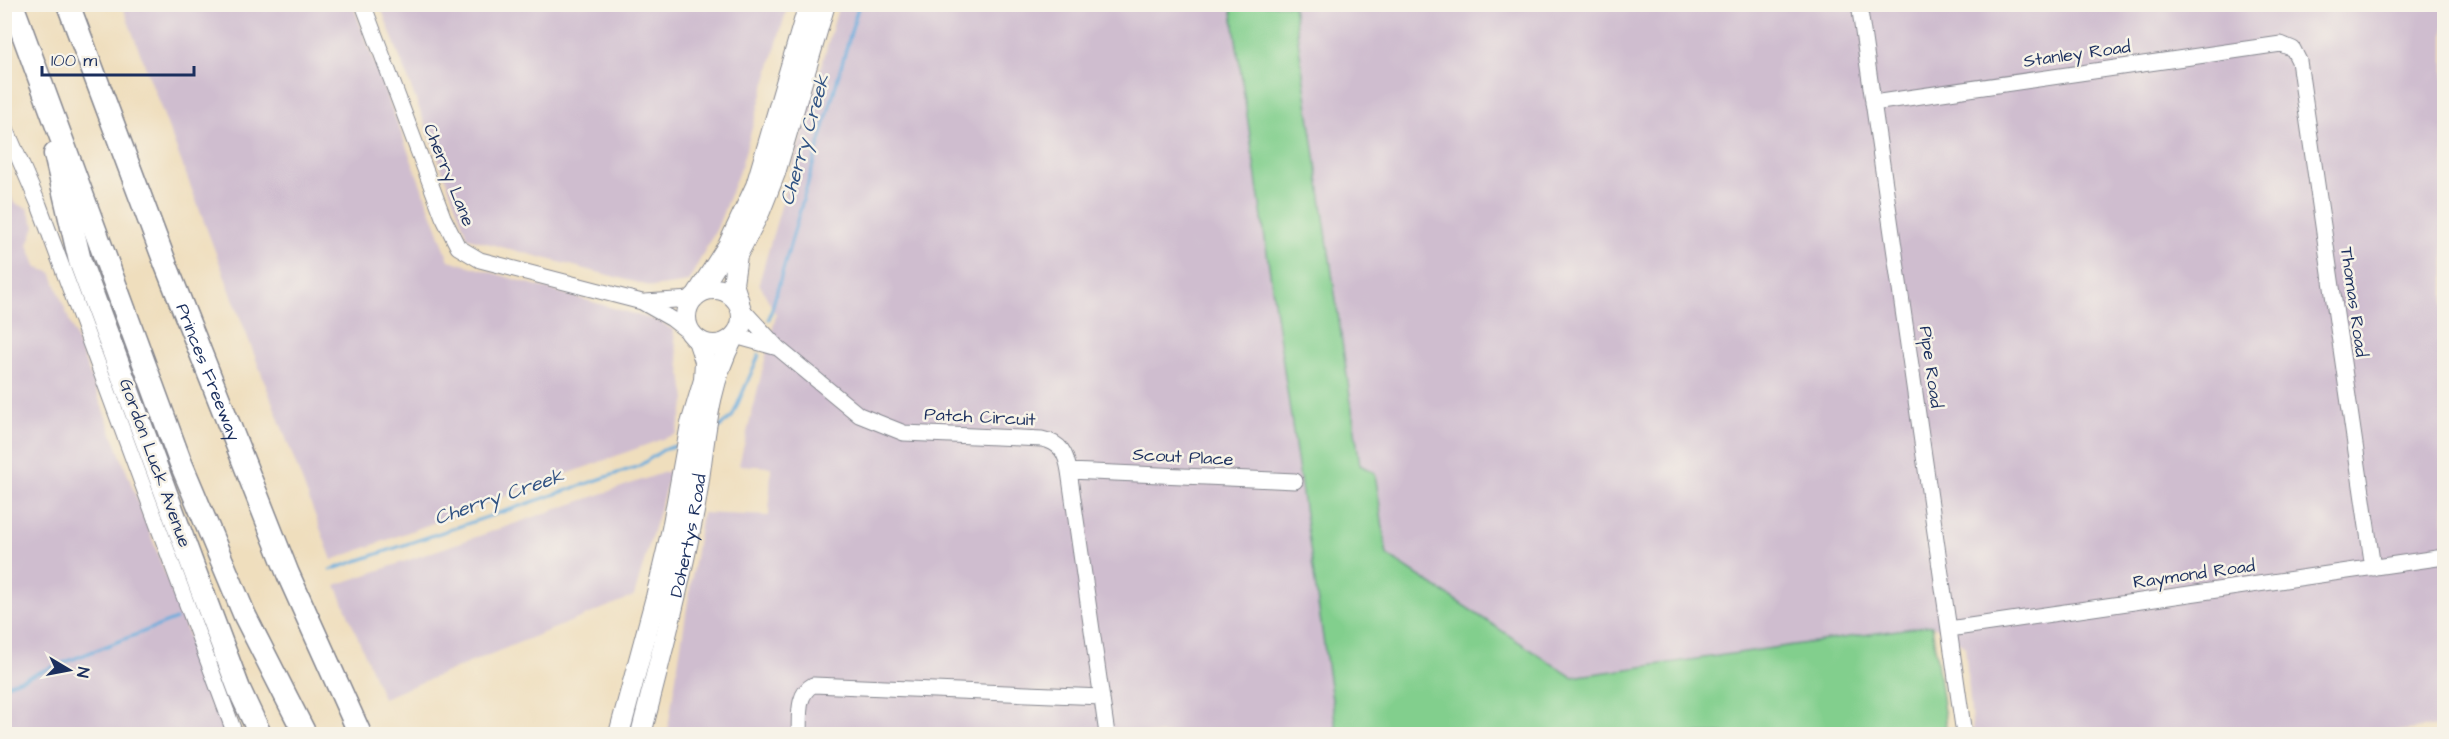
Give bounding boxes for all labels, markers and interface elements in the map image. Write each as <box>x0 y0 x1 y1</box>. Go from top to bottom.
street label: Stanley Road <box>2022 34 2132 75</box>
scale bar <box>42 39 194 77</box>
text: 100 m <box>51 48 97 73</box>
water label: Cherry Creek <box>773 71 838 209</box>
street label: Cherry Lane <box>416 120 481 231</box>
street label: Thomas Road <box>2334 245 2374 359</box>
street label: Princes Freeway <box>170 300 247 445</box>
street label: Pipe Road <box>1913 324 1949 410</box>
street label: Gordon Luck Avenue <box>113 375 197 551</box>
street label: Patch Circuit <box>924 402 1037 432</box>
street label: Scout Place <box>1132 442 1234 472</box>
water label: Cherry Creek <box>431 462 568 533</box>
street label: Dohertys Road <box>663 472 712 600</box>
street label: Raymond Road <box>2131 553 2257 596</box>
north arrow <box>39 640 99 700</box>
text: N <box>71 666 94 679</box>

